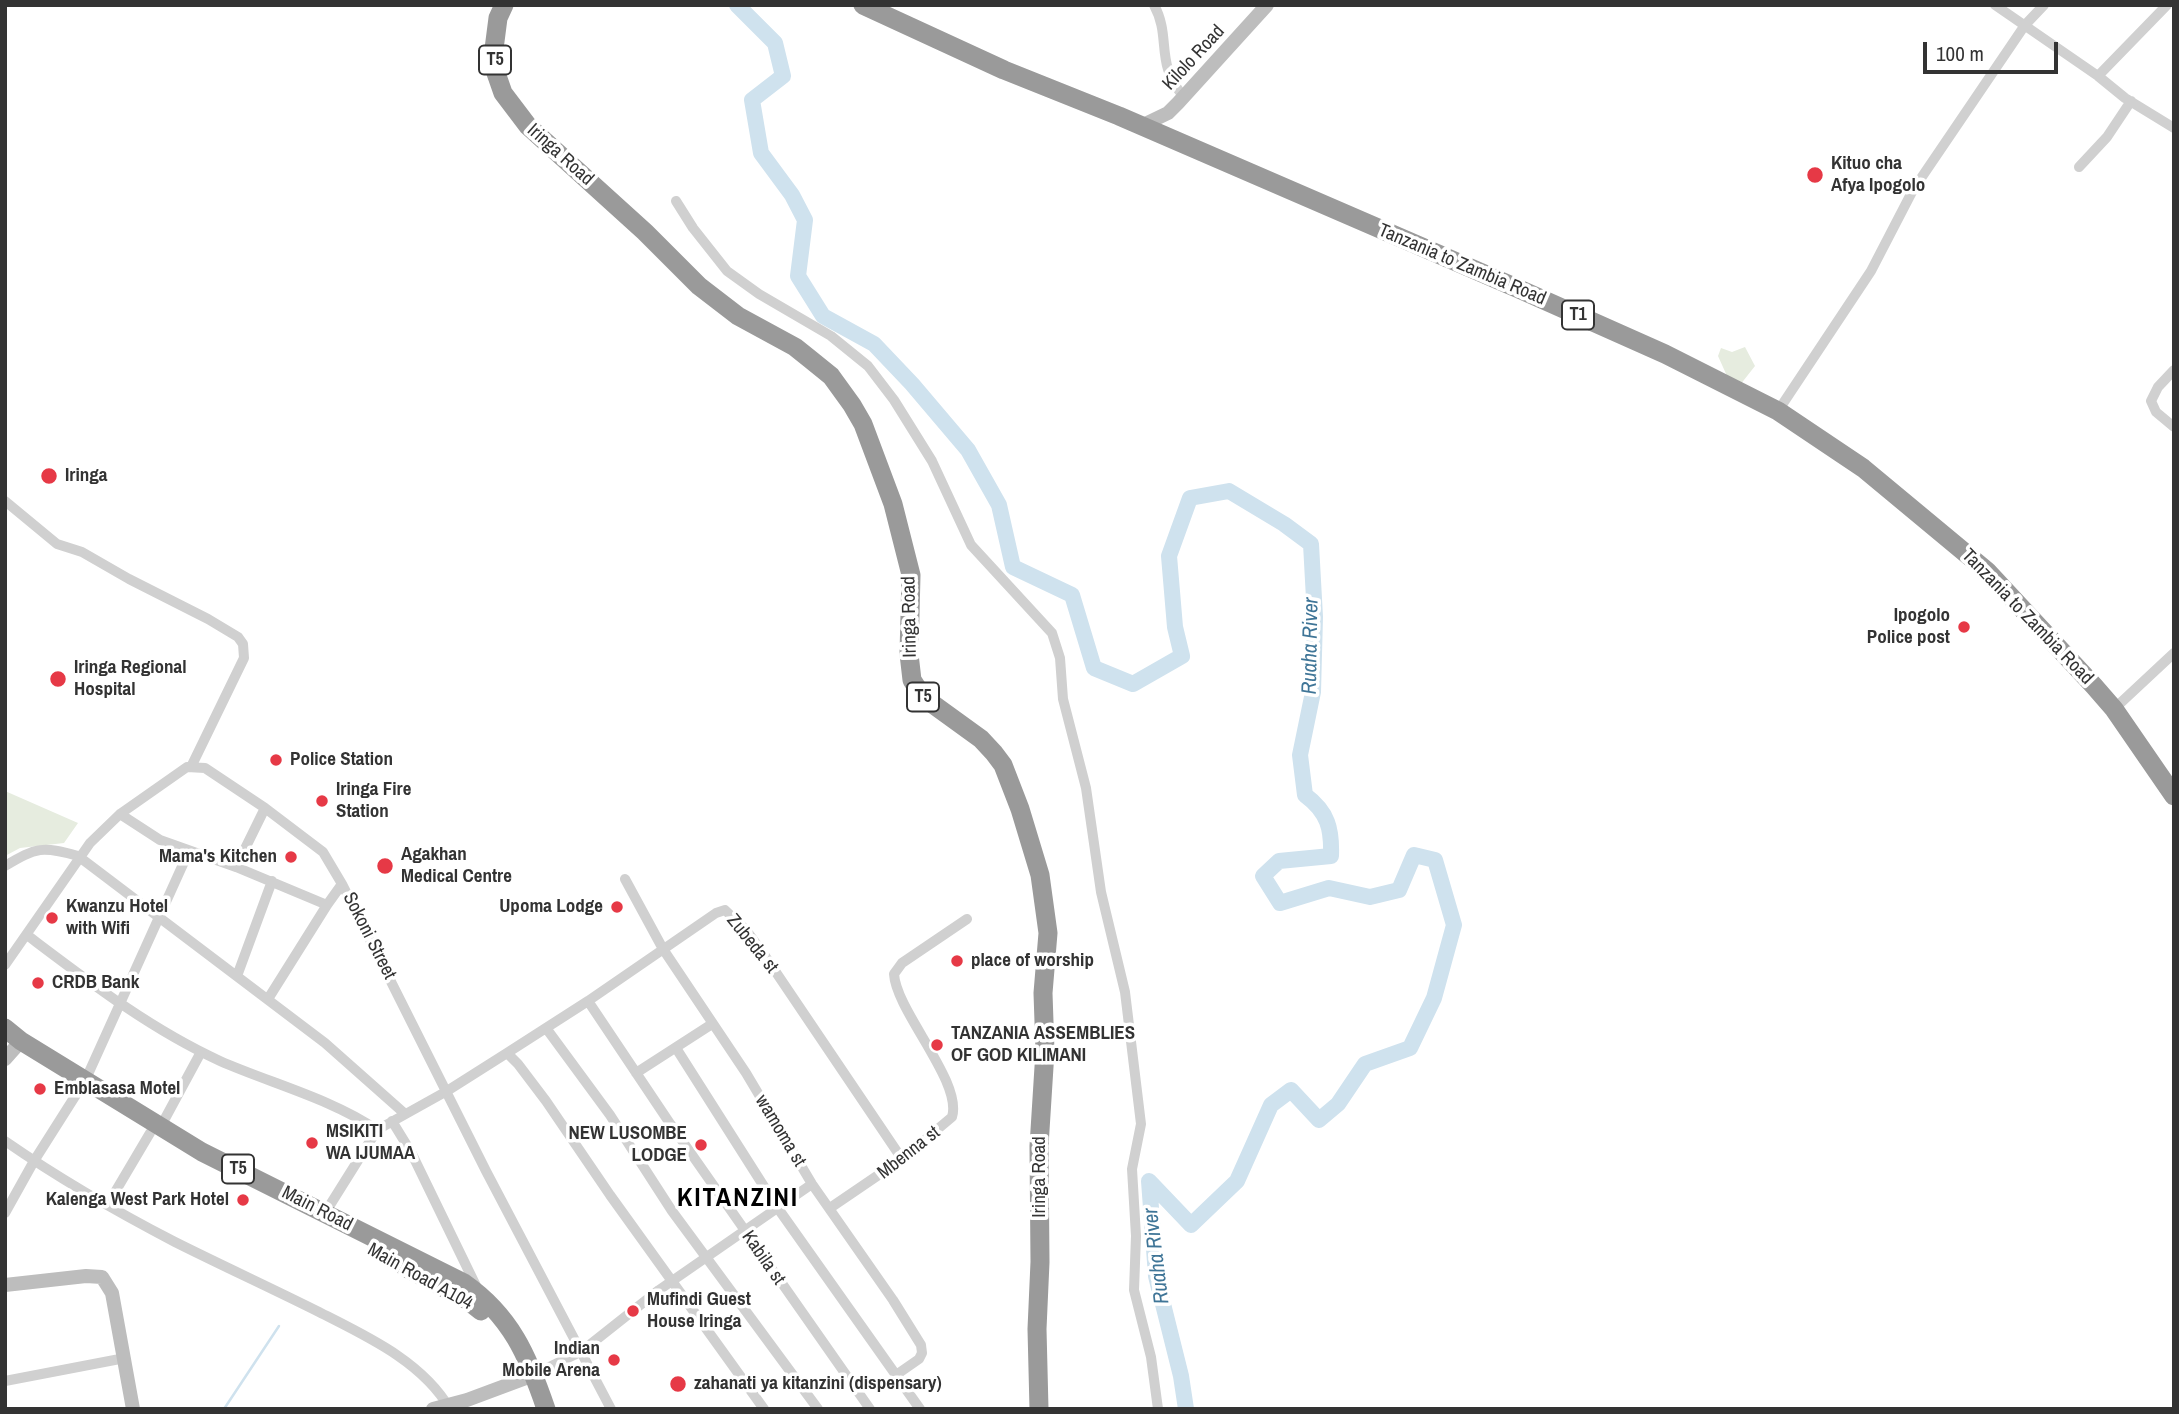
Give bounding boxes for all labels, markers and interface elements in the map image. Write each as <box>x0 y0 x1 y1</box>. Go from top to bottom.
street label: Kilolo Road <box>1158 21 1230 95</box>
scale bar <box>1927 28 2062 72</box>
text: 100 m <box>1936 39 1984 68</box>
road number: T5 <box>479 46 511 74</box>
street label: Iringa Road <box>522 119 598 191</box>
place label: Kituo cha Afya Ipogolo <box>1831 153 1925 197</box>
marker: Kituo cha Afya Ipogolo <box>1805 165 1825 185</box>
street label: Tanzania to Zambia Road <box>1375 219 1549 311</box>
road number: T1 <box>1562 300 1594 330</box>
place label: Iringa <box>65 465 107 487</box>
marker: Iringa <box>39 466 59 486</box>
street label: Tanzania to Zambia Road <box>1956 544 2098 690</box>
street label: Iringa Road <box>898 576 922 658</box>
water label: Ruaha River <box>1298 597 1324 695</box>
place label: Ipogolo Police post <box>1867 605 1950 649</box>
marker: Ipogolo Police post <box>1956 619 1972 635</box>
place label: Iringa Regional Hospital <box>74 657 187 701</box>
marker: Iringa Regional Hospital <box>48 669 68 689</box>
road number: T5 <box>907 682 939 712</box>
place label: Police Station <box>290 749 393 771</box>
marker: Police Station <box>268 752 284 768</box>
place label: Iringa Fire Station <box>336 779 411 823</box>
marker: Iringa Fire Station <box>314 793 330 809</box>
place label: Agakhan Medical Centre <box>401 844 512 888</box>
place label: Mama's Kitchen <box>159 846 277 868</box>
marker: Mama's Kitchen <box>283 849 299 865</box>
marker: Agakhan Medical Centre <box>375 856 395 876</box>
street label: Sokoni Street <box>337 889 401 983</box>
place label: Kwanzu Hotel with Wifi <box>66 896 168 940</box>
place label: Upoma Lodge <box>499 896 603 918</box>
marker: Upoma Lodge <box>609 899 625 915</box>
marker: Kwanzu Hotel with Wifi <box>44 910 60 926</box>
street label: Zubeda st <box>721 910 783 978</box>
place label: place of worship <box>971 950 1094 972</box>
marker: place of worship <box>949 953 965 969</box>
place label: CRDB Bank <box>52 972 139 994</box>
marker: CRDB Bank <box>30 975 46 991</box>
place label: TANZANIA ASSEMBLIES OF GOD KILIMANI <box>951 1023 1135 1067</box>
marker: TANZANIA ASSEMBLIES OF GOD KILIMANI <box>929 1037 945 1053</box>
place label: Emblasasa Motel <box>54 1078 180 1100</box>
marker: Emblasasa Motel <box>32 1081 48 1097</box>
street label: wamoma st <box>750 1091 810 1171</box>
place label: MSIKITI WA IJUMAA <box>326 1121 415 1165</box>
street label: Mbenna st <box>873 1122 945 1184</box>
place label: NEW LUSOMBE LODGE <box>568 1123 687 1167</box>
marker: MSIKITI WA IJUMAA <box>304 1135 320 1151</box>
street label: Iringa Road <box>1029 1136 1051 1218</box>
marker: NEW LUSOMBE LODGE <box>693 1137 709 1153</box>
road number: T5 <box>222 1154 254 1184</box>
street label: Main Road <box>278 1182 356 1236</box>
district label: KITANZINI <box>678 1183 798 1215</box>
place label: Kalenga West Park Hotel <box>46 1189 229 1211</box>
marker: Kalenga West Park Hotel <box>235 1192 251 1208</box>
water label: Ruaha River <box>1139 1206 1175 1306</box>
street label: Kabila st <box>736 1227 790 1289</box>
street label: Main Road A104 <box>363 1239 477 1315</box>
place label: Mufindi Guest House Iringa <box>647 1289 751 1333</box>
marker: Mufindi Guest House Iringa <box>625 1303 641 1319</box>
place label: Indian Mobile Arena <box>502 1338 600 1382</box>
marker: Indian Mobile Arena <box>606 1352 622 1368</box>
place label: zahanati ya kitanzini (dispensary) <box>694 1373 942 1395</box>
marker: zahanati ya kitanzini (dispensary) <box>668 1374 688 1394</box>

